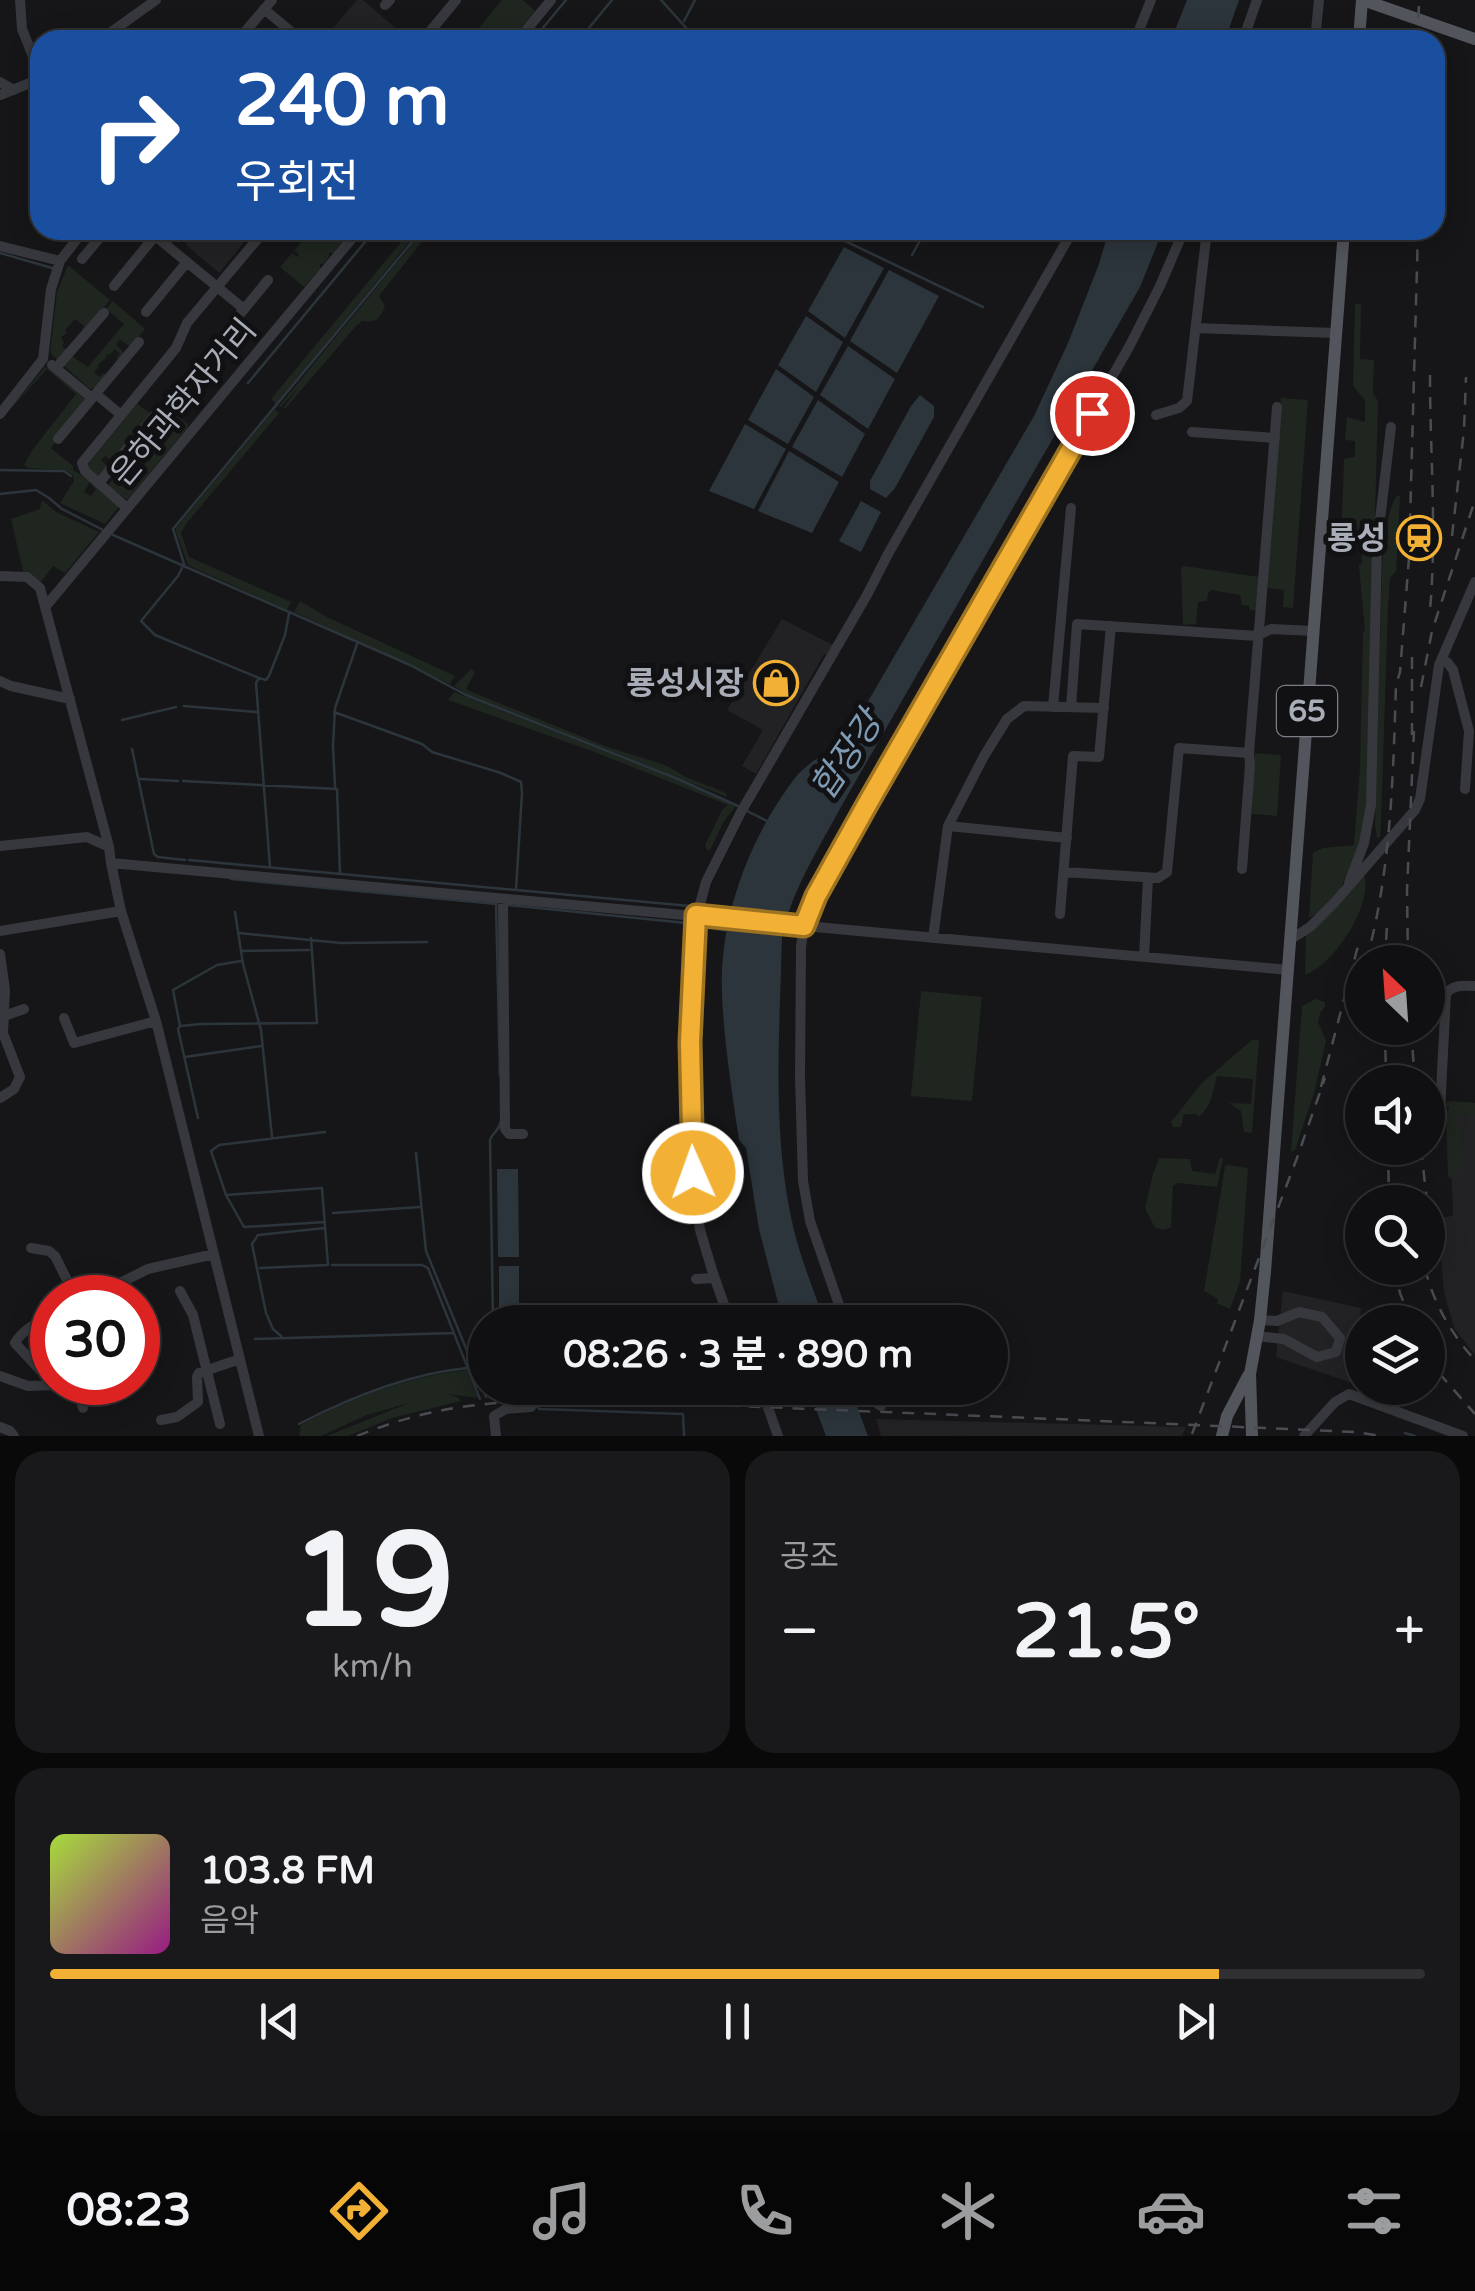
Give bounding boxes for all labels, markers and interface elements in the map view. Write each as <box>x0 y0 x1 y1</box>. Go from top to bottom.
text: 240 m <box>235 60 449 144</box>
icon: right <box>70 70 200 200</box>
text: 우회전 <box>235 156 359 210</box>
street label: 은하과학자거리 <box>103 311 265 494</box>
pin <box>1050 371 1135 456</box>
icon: arrive <box>1065 386 1120 441</box>
station icon: 룡성 <box>1396 515 1442 561</box>
place label: 룡성 <box>1327 520 1386 558</box>
shop icon: 룡성시장 <box>753 660 799 706</box>
place label: 룡성시장 <box>626 665 744 703</box>
road number: 65 <box>1277 686 1337 736</box>
water label: 합장강 <box>802 700 894 807</box>
north arrow <box>1345 945 1445 1045</box>
map controls <box>1345 945 1445 1405</box>
button: sound <box>1345 1065 1445 1165</box>
position arrow <box>641 1121 745 1225</box>
button: search <box>1345 1185 1445 1285</box>
speed limit sign: 30 <box>30 1275 160 1405</box>
button: layers <box>1345 1305 1445 1405</box>
text: 08:26 · 3 분 · 890 m <box>563 1332 913 1378</box>
text: 19 <box>291 1505 454 1661</box>
text: 공조 <box>780 1538 839 1576</box>
text: 21.5° <box>1013 1587 1200 1677</box>
text: − <box>780 1599 819 1665</box>
text: + <box>1394 1599 1425 1665</box>
text: km/h <box>332 1648 413 1686</box>
text: 103.8 FM <box>200 1848 375 1894</box>
text: 음악 <box>200 1902 259 1940</box>
icon: previous <box>252 1994 307 2049</box>
icon: pause <box>710 1994 765 2049</box>
icon: next <box>1168 1994 1223 2049</box>
icon: directions <box>324 2176 394 2246</box>
icon: music <box>527 2176 597 2246</box>
icon: phone <box>730 2176 800 2246</box>
icon: climate <box>933 2176 1003 2246</box>
icon: car <box>1136 2176 1206 2246</box>
icon: filters <box>1339 2176 1409 2246</box>
text: 08:23 <box>66 2184 191 2238</box>

